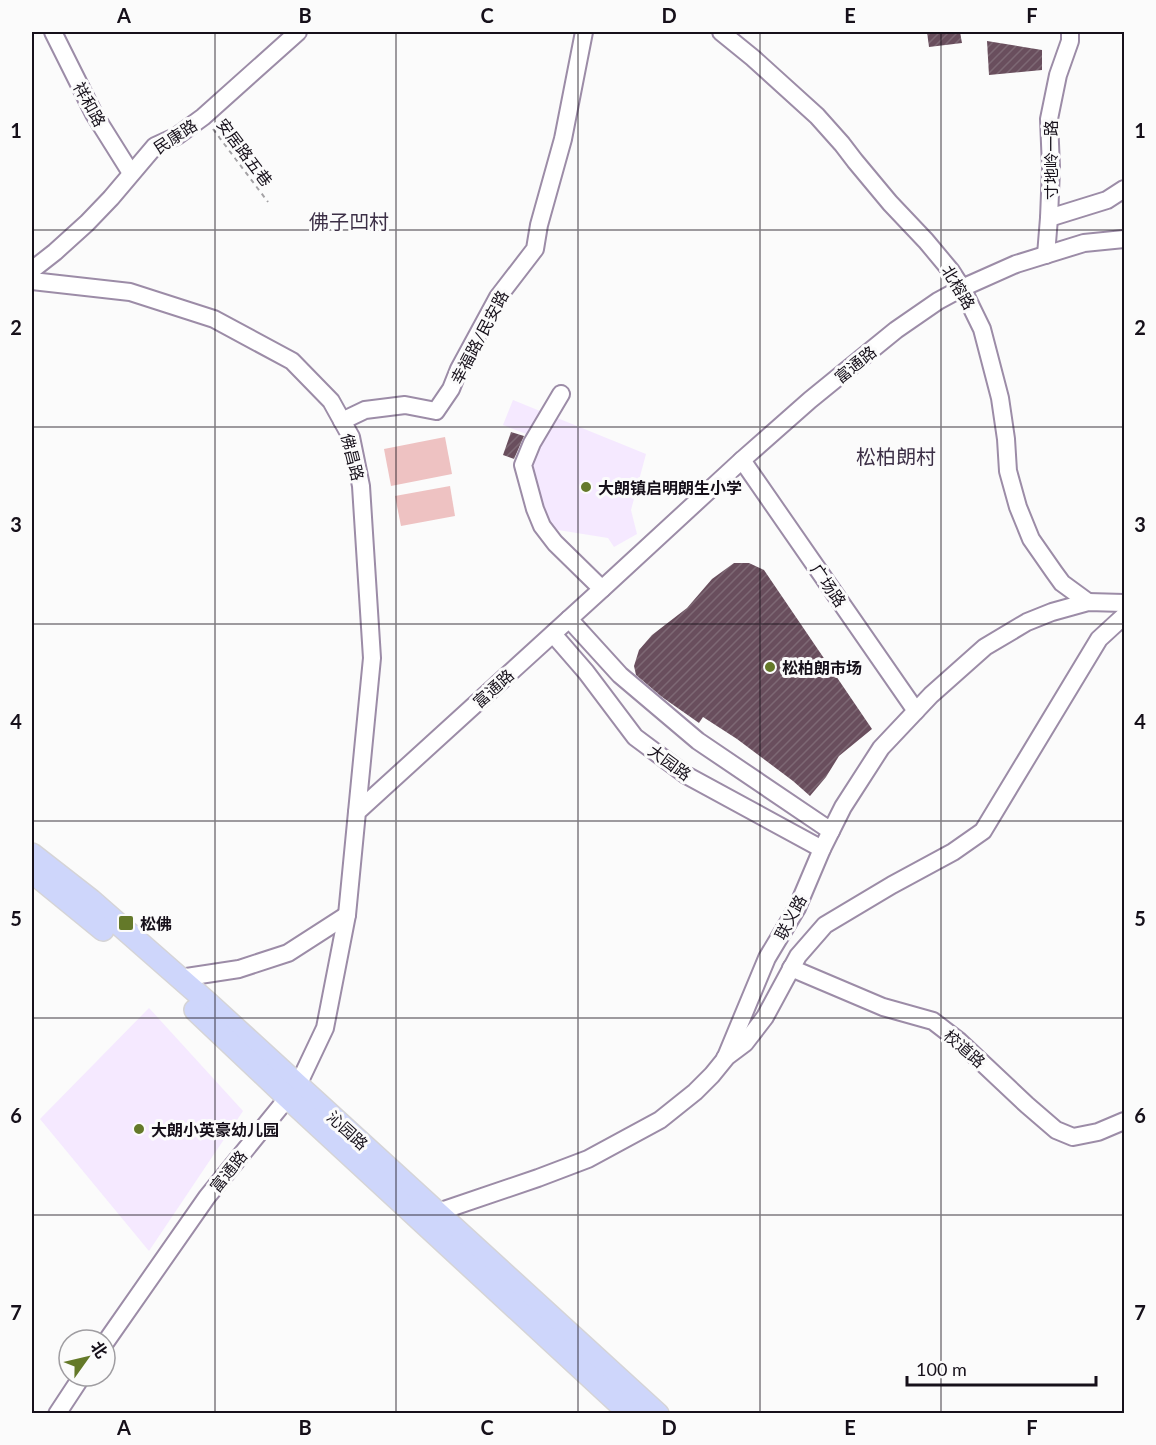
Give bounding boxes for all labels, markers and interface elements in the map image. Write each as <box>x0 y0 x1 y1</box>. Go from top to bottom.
text: A <box>116 3 131 27</box>
text: B <box>298 3 312 27</box>
text: C <box>480 3 494 27</box>
text: D <box>661 3 677 27</box>
text: E <box>844 3 856 27</box>
text: F <box>1026 3 1038 27</box>
street label: 祥和路 <box>70 78 110 130</box>
street label: 安居路五巷 <box>213 114 277 190</box>
street label: 民康路 <box>150 115 200 157</box>
text: 1 <box>10 118 22 142</box>
text: 1 <box>1134 118 1146 142</box>
street label: 寸地岭一路 <box>1041 120 1060 200</box>
district label: 佛子凹村 <box>309 209 389 233</box>
street label: 北榕路 <box>938 262 980 312</box>
street label: 幸福路/民安路 <box>446 287 512 387</box>
text: 2 <box>10 315 22 339</box>
text: 2 <box>1134 315 1146 339</box>
street label: 富通路 <box>830 342 880 386</box>
street label: 佛昌路 <box>338 431 368 483</box>
district label: 松柏朗村 <box>856 444 936 468</box>
place label: 大朗镇启明朗生小学 <box>598 478 742 497</box>
marker: 大朗镇启明朗生小学 <box>579 480 593 494</box>
text: 3 <box>10 512 22 536</box>
text: 3 <box>1134 512 1146 536</box>
street label: 广场路 <box>807 560 851 610</box>
place label: 松柏朗市场 <box>782 658 862 677</box>
marker: 松柏朗市场 <box>763 660 777 674</box>
street label: 富通路 <box>469 665 517 711</box>
text: 4 <box>10 709 22 733</box>
text: 4 <box>1134 709 1146 733</box>
street label: 大园路 <box>645 740 695 784</box>
street label: 联义路 <box>770 891 810 943</box>
text: 5 <box>10 906 22 930</box>
text: 5 <box>1134 906 1146 930</box>
marker: 松佛 <box>117 914 135 932</box>
place label: 松佛 <box>140 914 172 933</box>
street label: 校道路 <box>941 1025 989 1071</box>
text: 6 <box>10 1103 22 1127</box>
text: 6 <box>1134 1103 1146 1127</box>
street label: 沁园路 <box>324 1107 372 1153</box>
place label: 大朗小英豪幼儿园 <box>151 1120 279 1139</box>
marker: 大朗小英豪幼儿园 <box>132 1122 146 1136</box>
street label: 富通路 <box>206 1146 250 1196</box>
text: 7 <box>10 1300 22 1324</box>
text: 7 <box>1134 1300 1146 1324</box>
north arrow <box>57 1328 117 1388</box>
text: 北 <box>87 1337 112 1361</box>
scale bar <box>907 1349 1096 1387</box>
text: 100 m <box>916 1358 967 1380</box>
text: A <box>116 1415 131 1439</box>
text: B <box>298 1415 312 1439</box>
text: C <box>480 1415 494 1439</box>
text: D <box>661 1415 677 1439</box>
text: E <box>844 1415 856 1439</box>
text: F <box>1026 1415 1038 1439</box>

